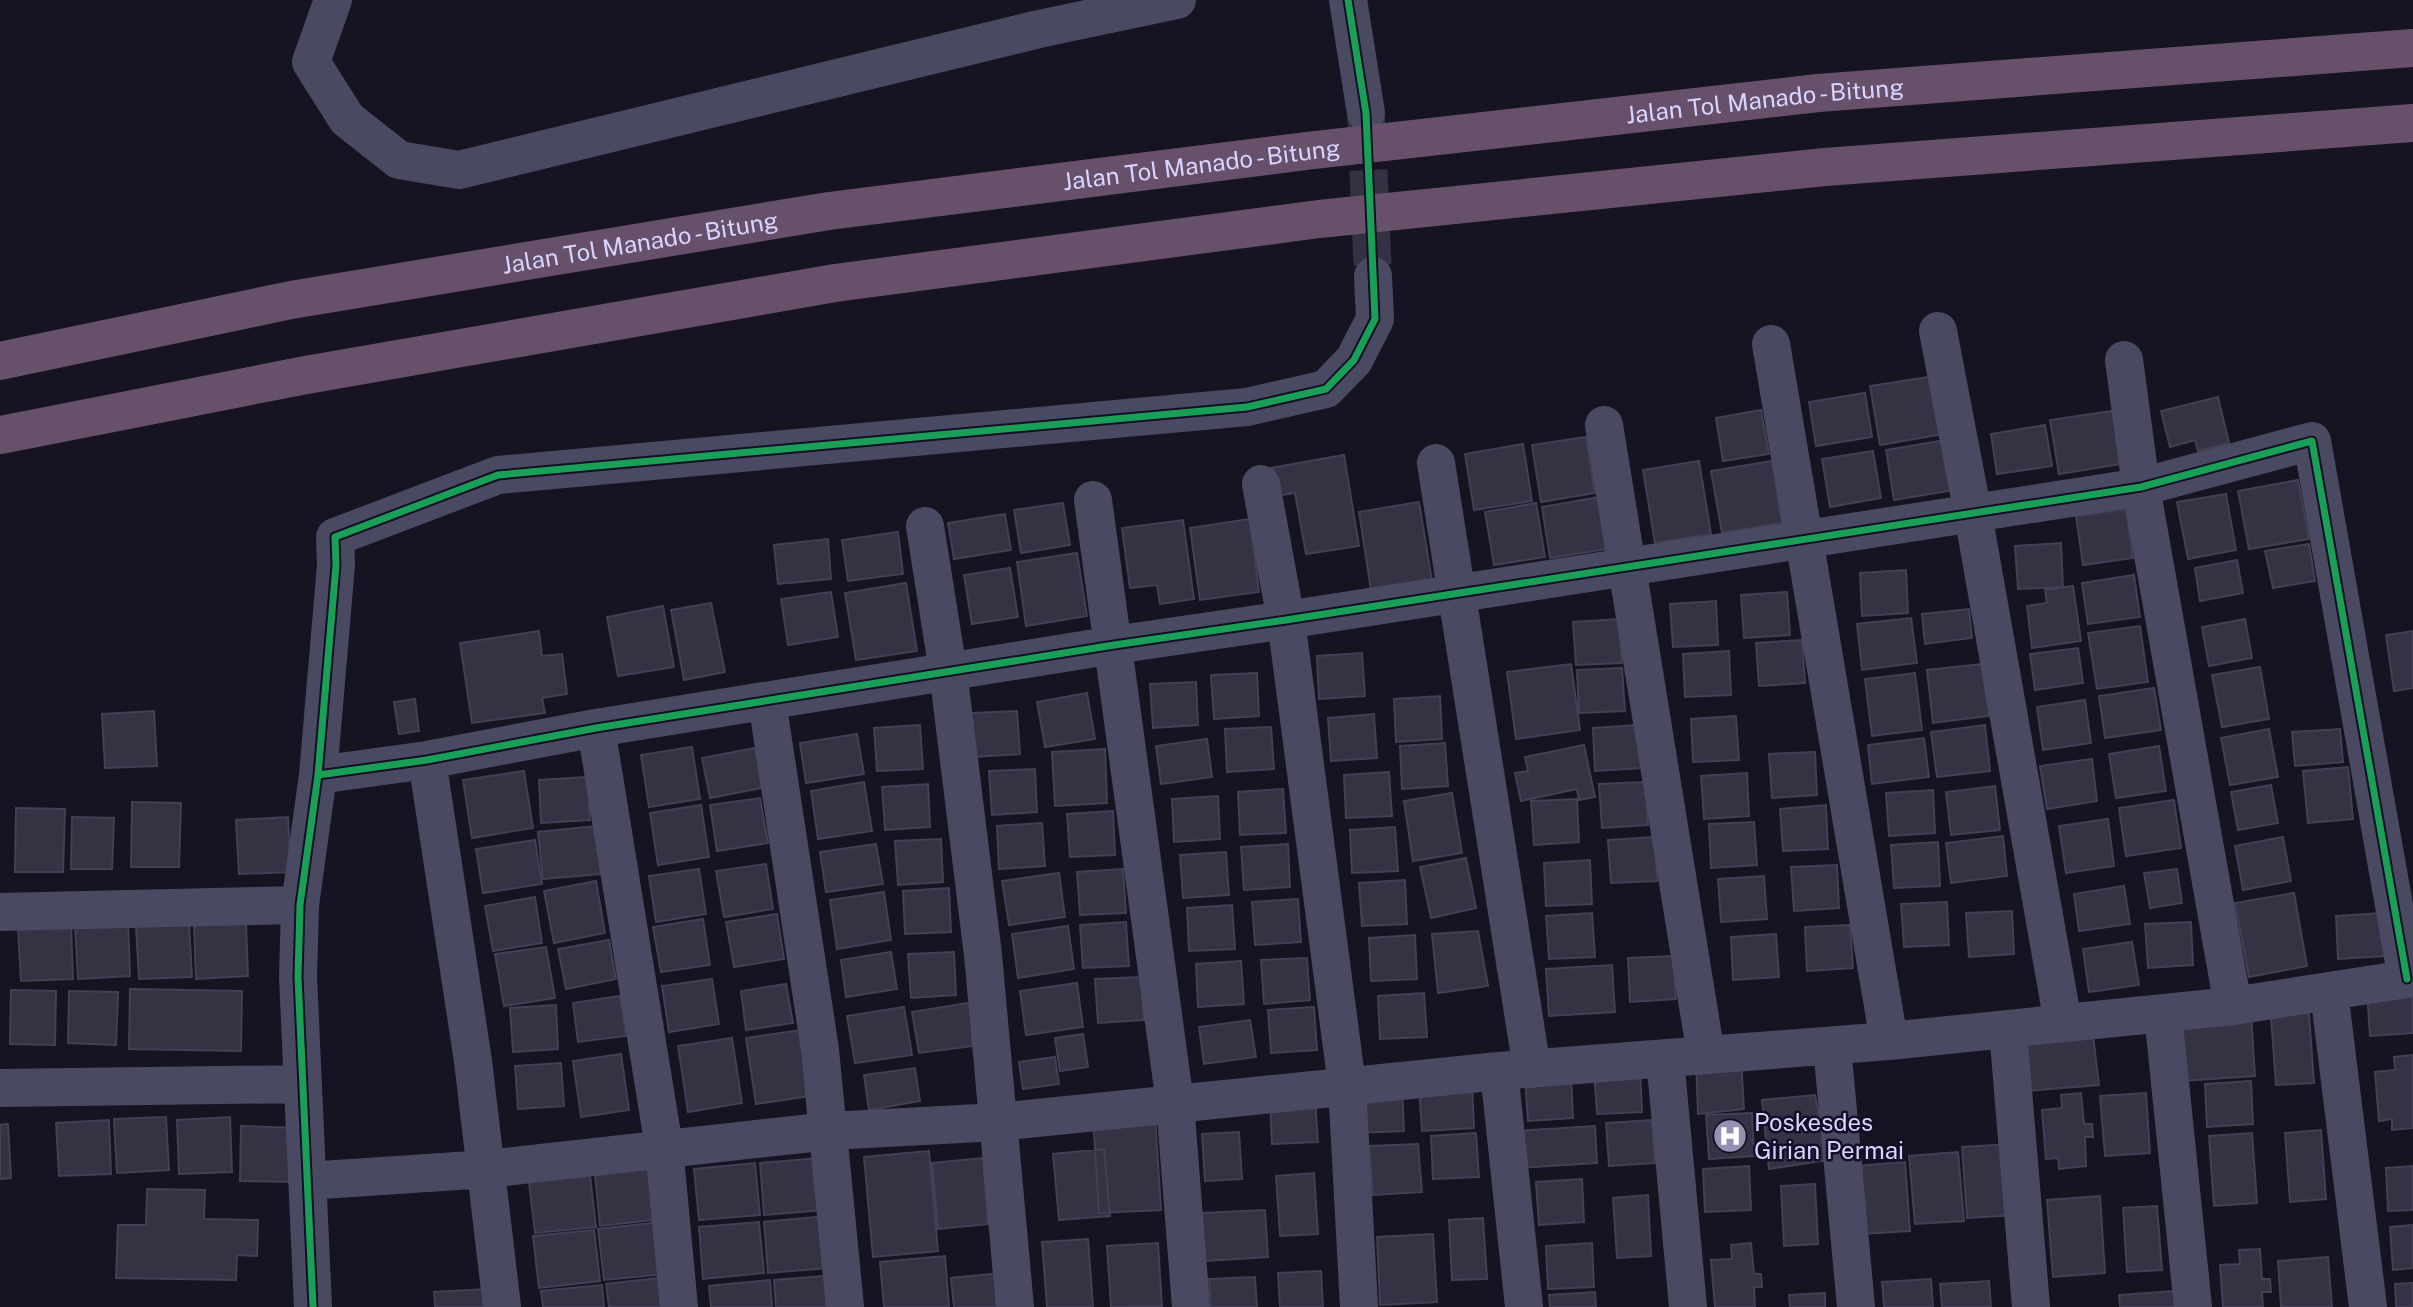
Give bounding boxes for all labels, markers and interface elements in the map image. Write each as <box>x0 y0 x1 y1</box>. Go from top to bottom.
street label: Jalan Tol Manado - Bitung <box>1624 73 1905 129</box>
street label: Jalan Tol Manado - Bitung <box>1061 133 1342 195</box>
street label: Jalan Tol Manado - Bitung <box>500 206 780 279</box>
place label: Poskesdes Girian Permai <box>1754 1108 1904 1164</box>
hospital icon: Poskesdes Girian Permai <box>1711 1117 1749 1155</box>

